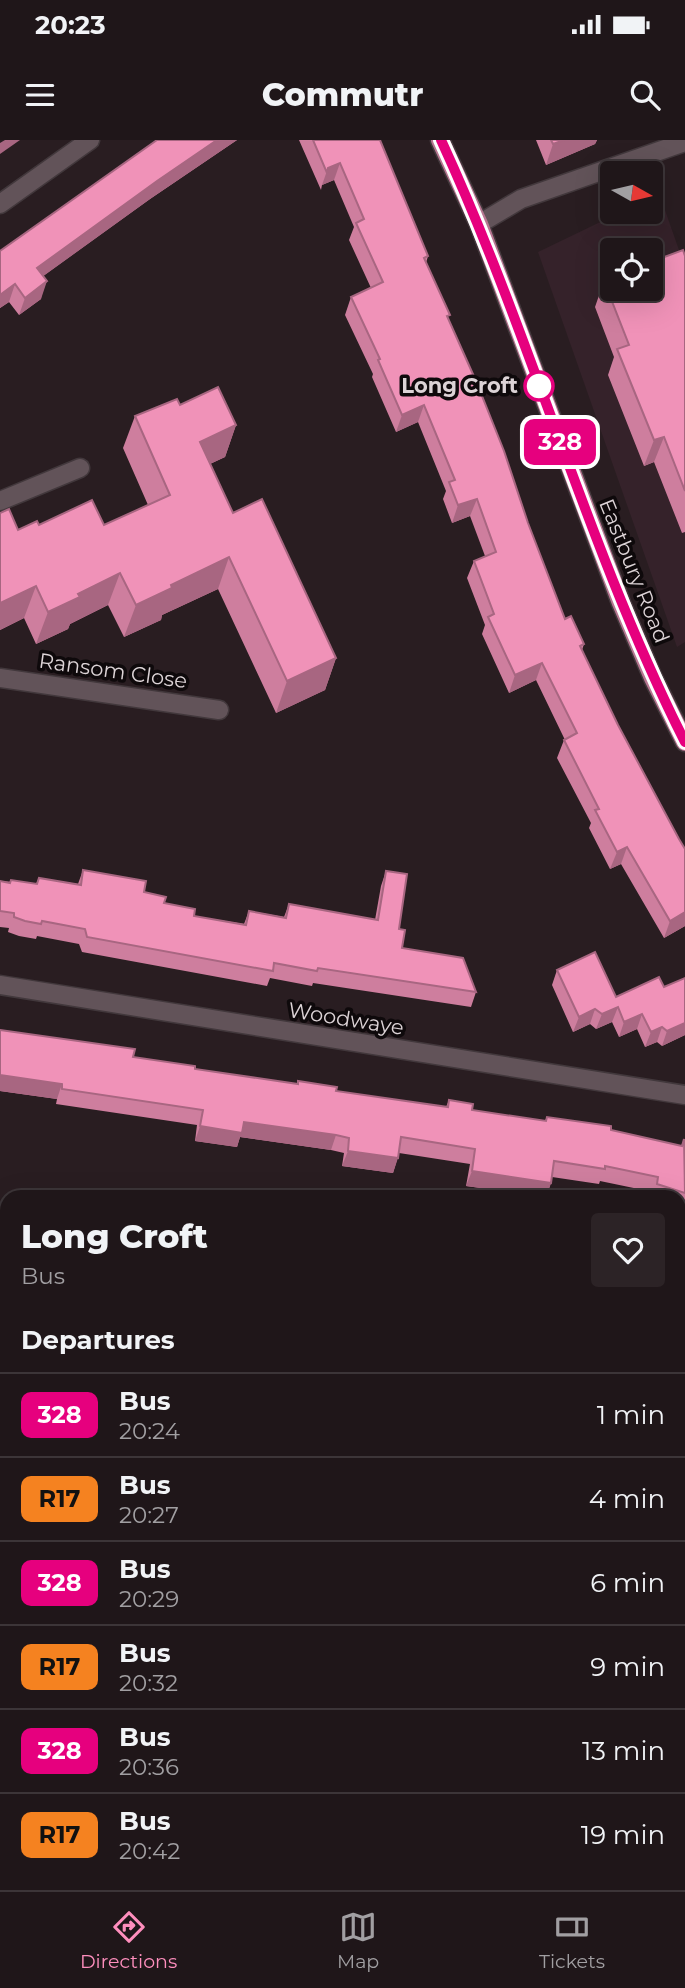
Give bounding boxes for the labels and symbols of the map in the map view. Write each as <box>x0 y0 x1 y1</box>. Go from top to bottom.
north arrow <box>600 161 663 224</box>
marker: Long Croft <box>524 371 554 401</box>
place label: Long Croft <box>401 373 518 398</box>
line badge: 328 <box>520 419 600 465</box>
street label: Eastbury Road <box>594 495 675 647</box>
street label: Ransom Close <box>37 648 189 693</box>
street label: Woodwaye <box>287 997 406 1040</box>

